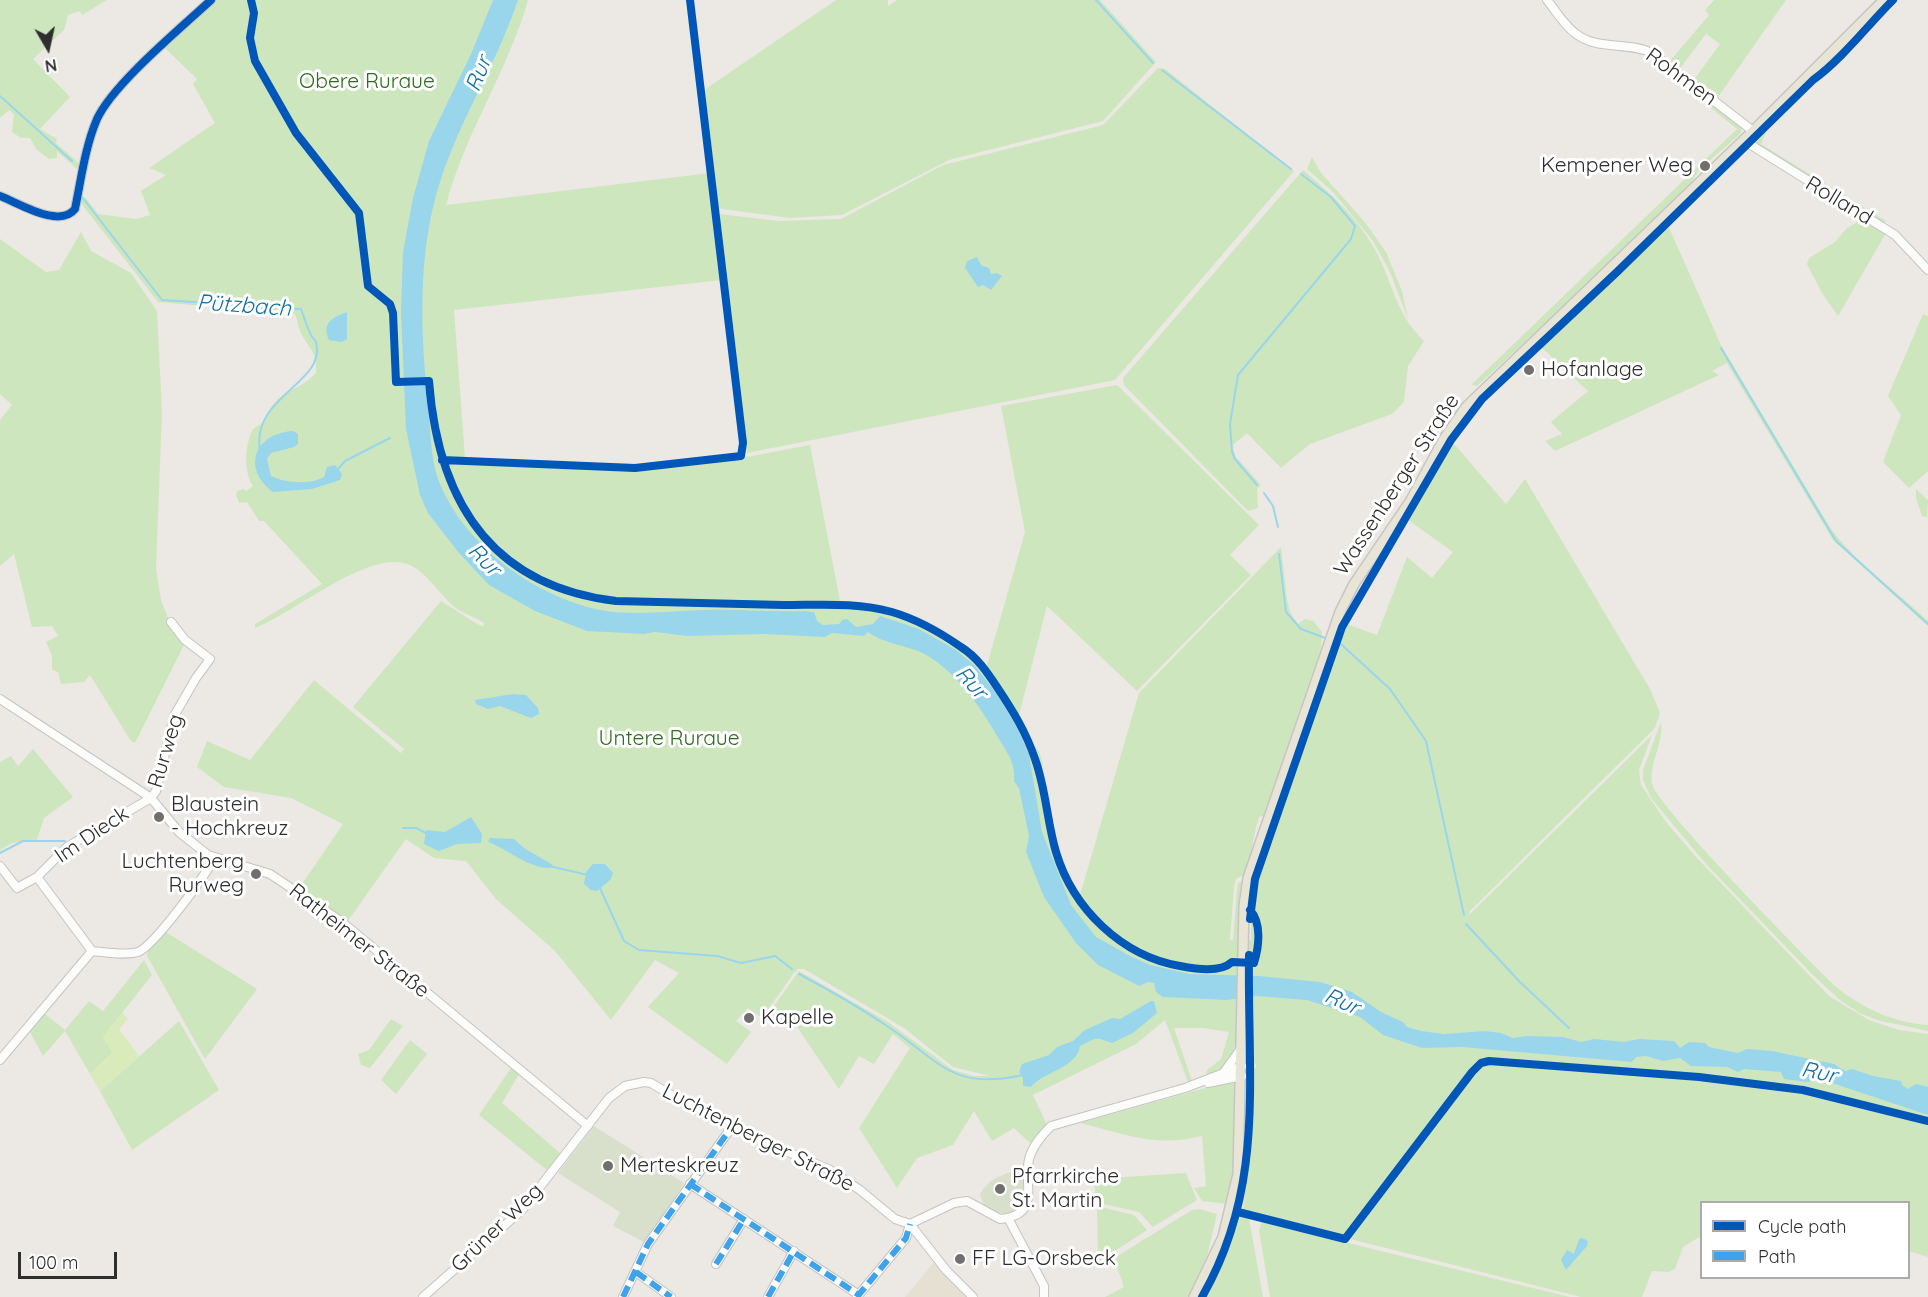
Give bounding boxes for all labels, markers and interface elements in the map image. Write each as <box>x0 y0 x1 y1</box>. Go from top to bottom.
north arrow <box>18 18 78 78</box>
street label: Rohmen <box>1641 43 1721 111</box>
water label: Rur <box>460 53 498 95</box>
text: N <box>43 55 58 77</box>
park label: Obere Ruraue <box>299 69 435 95</box>
place label: Kempener Weg <box>1541 153 1693 179</box>
marker: Kempener Weg <box>1698 159 1712 173</box>
street label: Rolland <box>1801 171 1877 231</box>
water label: Pützbach <box>196 290 292 322</box>
place label: Hofanlage <box>1541 357 1643 383</box>
marker: Hofanlage <box>1522 363 1536 377</box>
street label: Wassenberger Straße <box>1329 390 1465 580</box>
water label: Rur <box>462 538 506 582</box>
water label: Rur <box>949 661 993 705</box>
street label: Rurweg <box>143 711 189 791</box>
park label: Untere Ruraue <box>598 726 740 752</box>
place label: Blaustein - Hochkreuz <box>171 792 288 842</box>
street label: Im Dieck <box>50 801 134 869</box>
marker: Blaustein - Hochkreuz <box>152 810 166 824</box>
place label: Luchtenberg Rurweg <box>122 849 244 899</box>
marker: Luchtenberg Rurweg <box>249 867 263 881</box>
street label: Ratheimer Straße <box>284 878 434 1004</box>
water label: Rur <box>1320 983 1364 1021</box>
place label: Kapelle <box>761 1005 834 1031</box>
marker: Kapelle <box>742 1011 756 1025</box>
water label: Rur <box>1799 1056 1839 1090</box>
street label: Luchtenberger Straße <box>658 1079 858 1197</box>
place label: Merteskreuz <box>620 1153 739 1179</box>
marker: Merteskreuz <box>601 1159 615 1173</box>
place label: Pfarrkirche St. Martin <box>1012 1164 1119 1214</box>
street label: Grüner Weg <box>446 1178 548 1278</box>
marker: Pfarrkirche St. Martin <box>993 1182 1007 1196</box>
legend <box>1700 1201 1910 1279</box>
text: Cycle path <box>1758 1215 1846 1238</box>
scale bar <box>21 1240 120 1278</box>
text: Path <box>1758 1245 1796 1268</box>
place label: FF LG-Orsbeck <box>972 1246 1116 1272</box>
text: 100 m <box>29 1251 78 1274</box>
marker: FF LG-Orsbeck <box>953 1252 967 1266</box>

